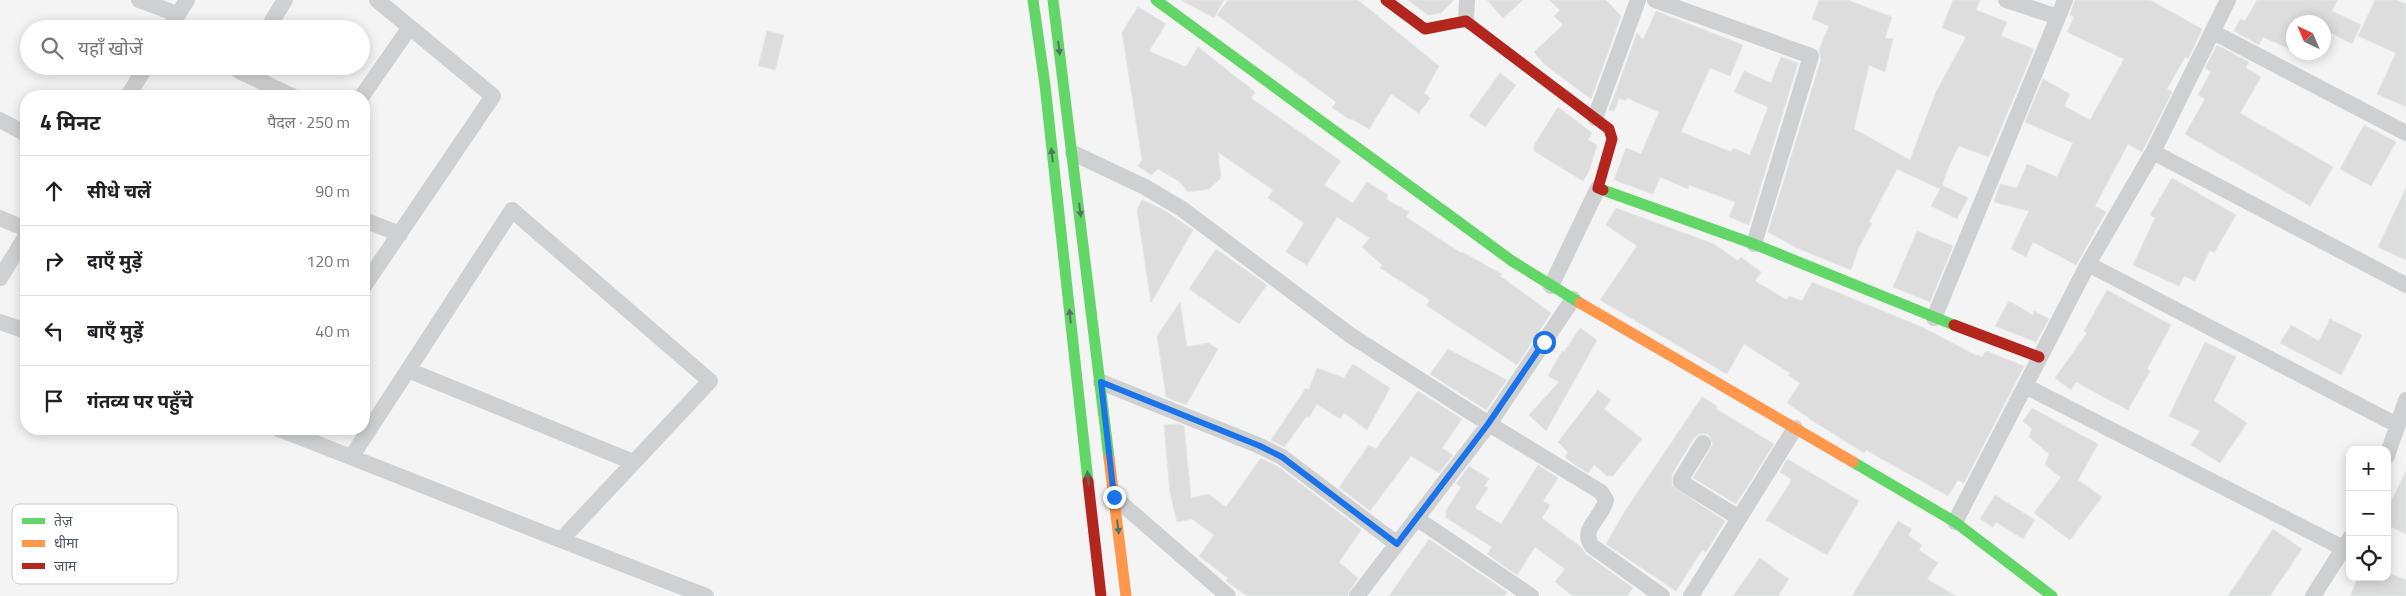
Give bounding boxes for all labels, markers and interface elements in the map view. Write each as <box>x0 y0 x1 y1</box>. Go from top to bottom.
north arrow <box>2286 15 2331 60</box>
search box <box>20 20 370 75</box>
text: यहाँ खोजें <box>78 33 143 62</box>
icon: search <box>38 34 66 62</box>
one-way arrow <box>1056 41 1064 57</box>
text: 4 मिनट <box>40 106 100 138</box>
text: पैदल · 250 m <box>267 110 350 134</box>
one-way arrow <box>1048 147 1056 163</box>
text: सीधे चलें <box>87 176 151 205</box>
icon: ahead <box>40 177 68 205</box>
text: 90 m <box>315 179 350 203</box>
one-way arrow <box>1076 202 1084 218</box>
text: दाएँ मुड़ें <box>87 246 142 275</box>
icon: right <box>40 247 68 275</box>
text: 120 m <box>306 249 350 273</box>
one-way arrow <box>1066 308 1074 324</box>
text: बाएँ मुड़ें <box>87 316 143 345</box>
icon: left <box>40 317 68 345</box>
text: 40 m <box>315 319 350 343</box>
route start <box>1533 331 1556 354</box>
text: गंतव्य पर पहुँचे <box>87 386 193 415</box>
icon: arrive <box>40 387 68 415</box>
map controls <box>2346 446 2391 581</box>
button: + <box>2346 446 2391 491</box>
one-way arrow <box>1084 470 1092 486</box>
route end <box>1103 486 1126 509</box>
button: − <box>2346 491 2391 536</box>
legend <box>12 504 178 584</box>
text: तेज़ <box>54 510 73 531</box>
one-way arrow <box>1114 520 1122 536</box>
text: धीमा <box>54 532 79 553</box>
button: locate <box>2346 536 2391 581</box>
text: जाम <box>54 555 77 576</box>

